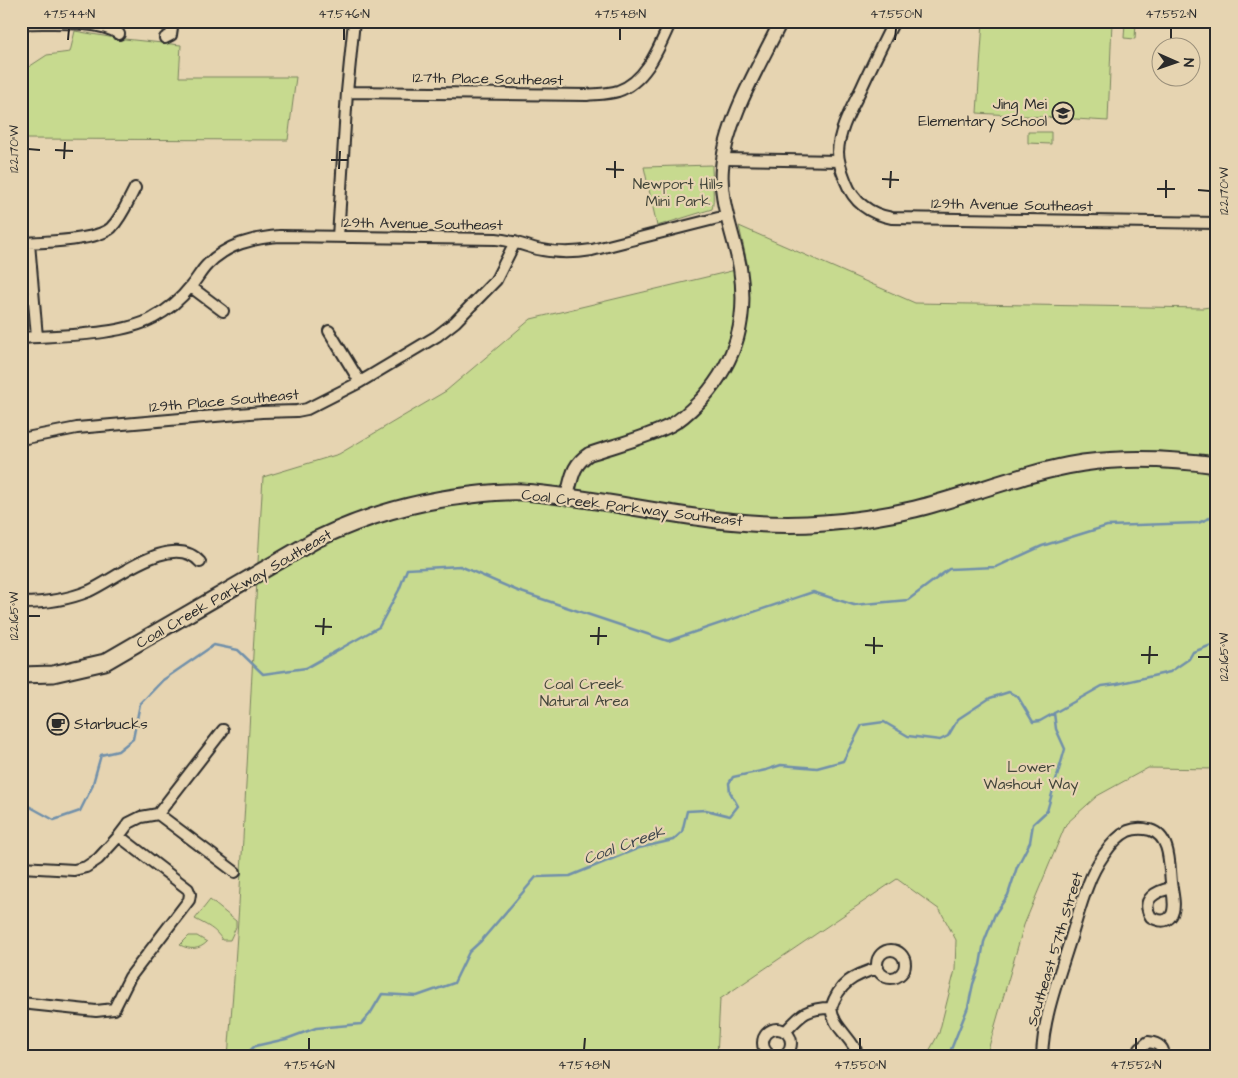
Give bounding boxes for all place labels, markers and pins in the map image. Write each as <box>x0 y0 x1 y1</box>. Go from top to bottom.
place label: Jing Mei Elementary School <box>918 94 1048 133</box>
school or university icon: Jing Mei Elementary School <box>1051 101 1075 125</box>
cafe icon: Starbucks <box>46 712 70 736</box>
place label: Starbucks <box>74 714 148 735</box>

